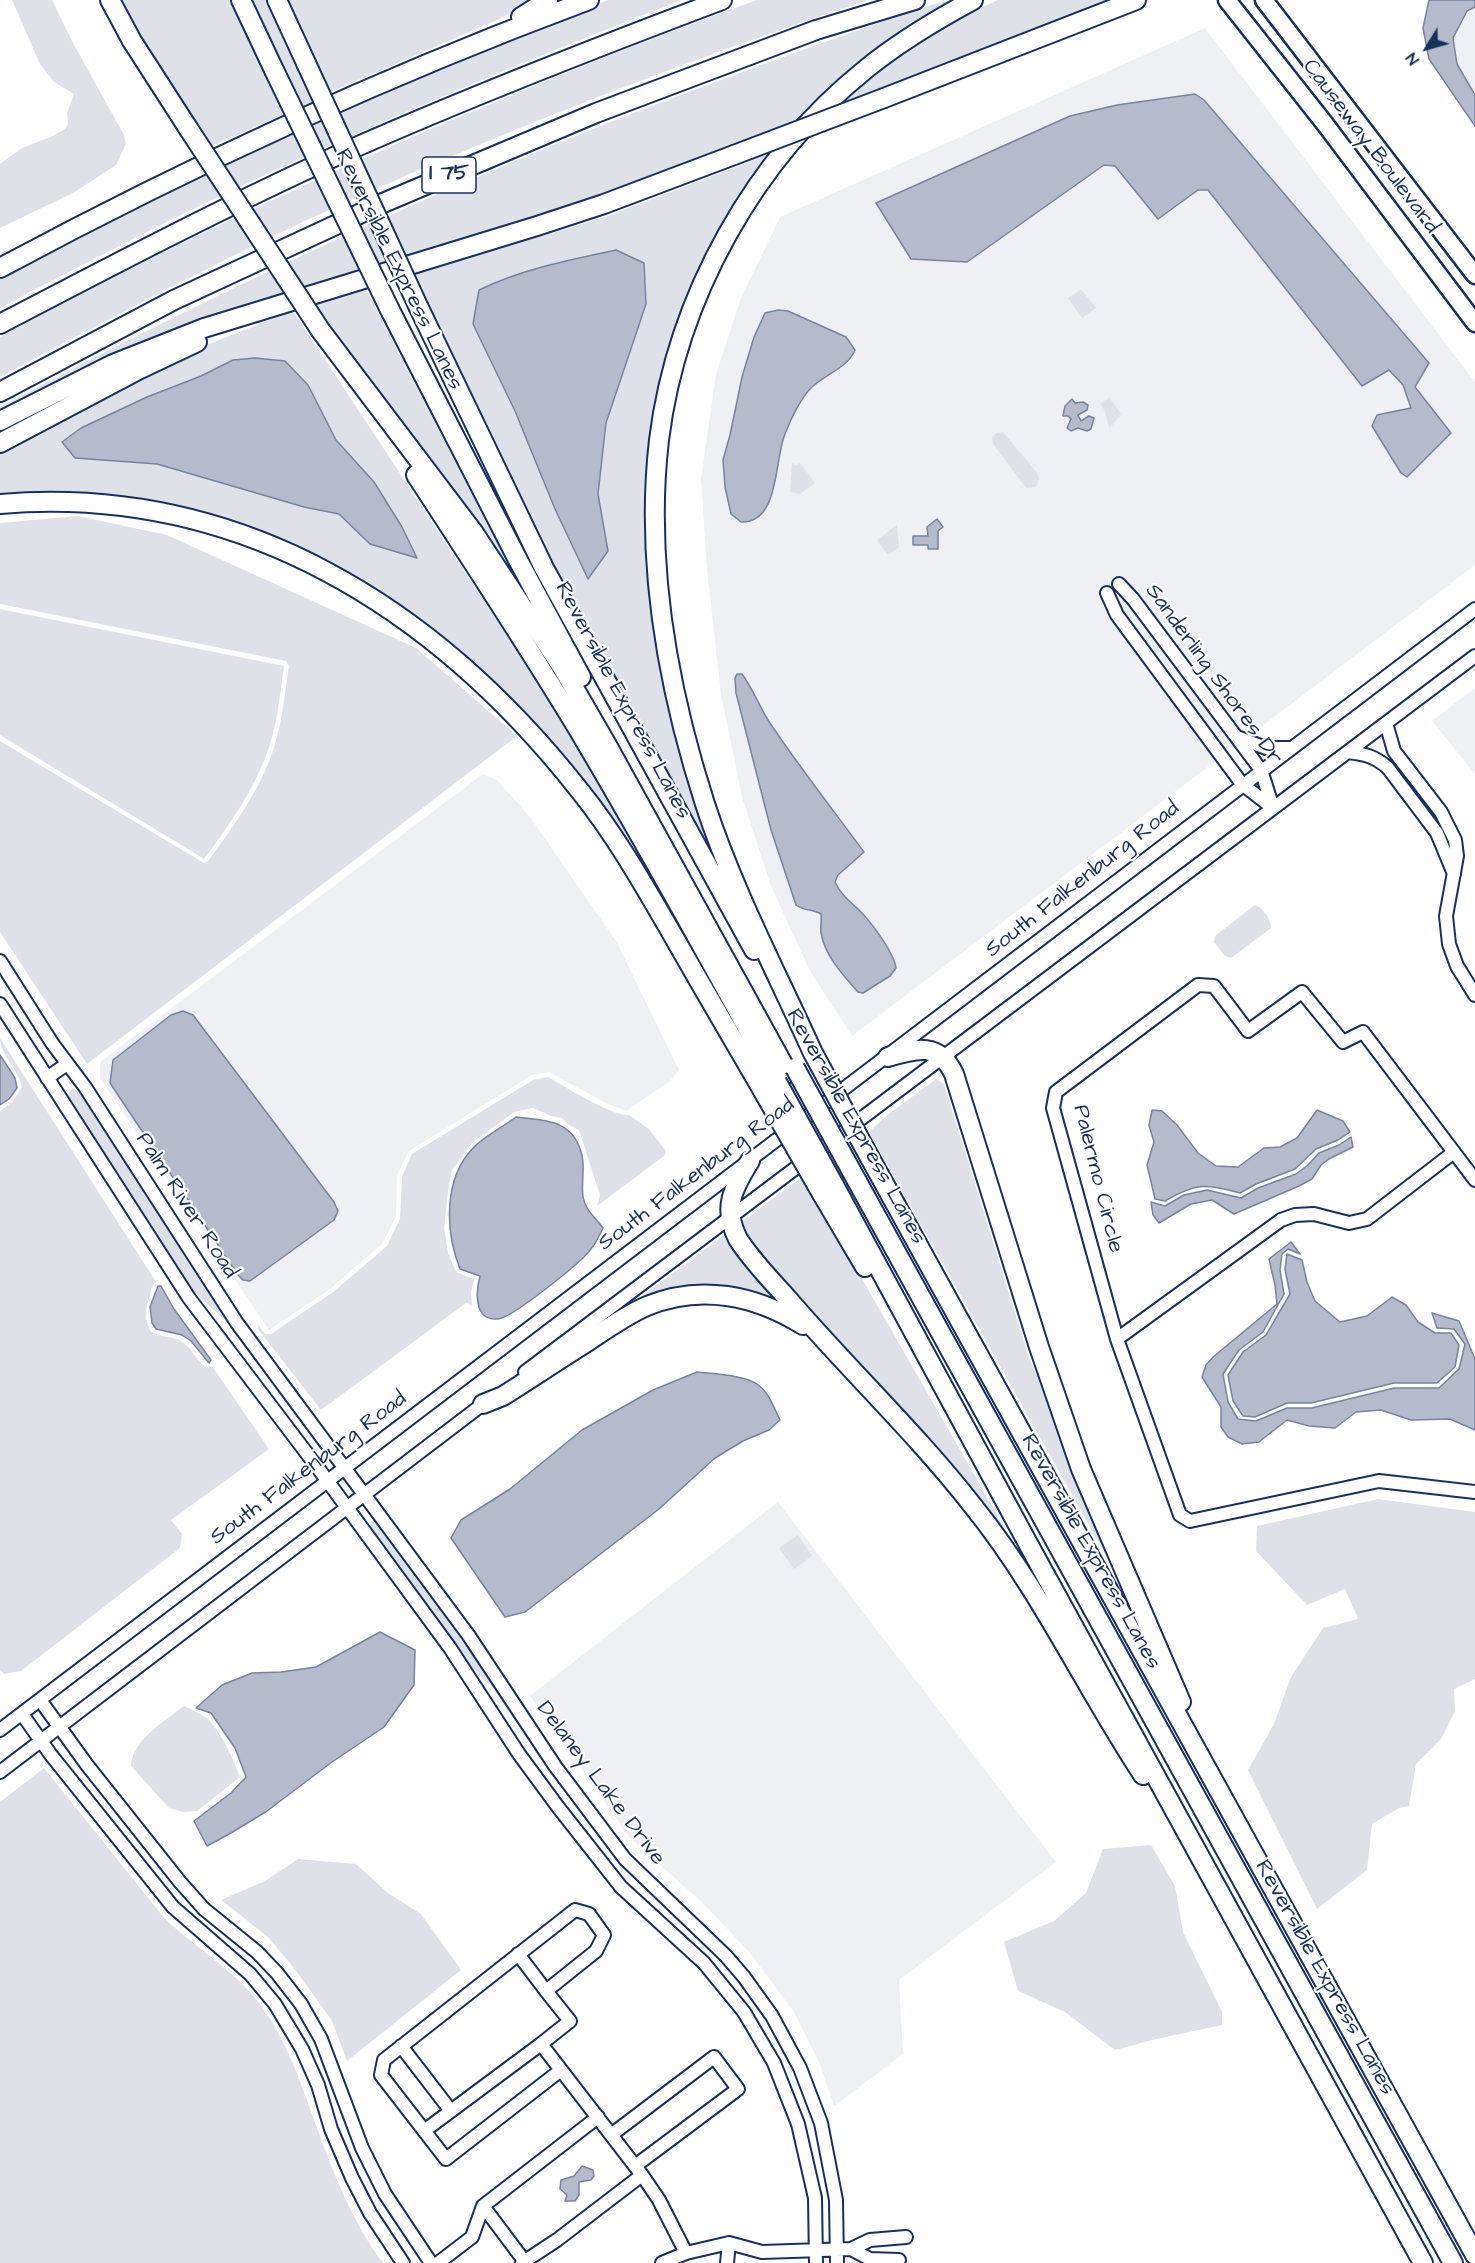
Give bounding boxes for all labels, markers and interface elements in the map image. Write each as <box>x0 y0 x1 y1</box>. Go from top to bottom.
north arrow <box>1397 18 1457 78</box>
text: N <box>1401 48 1424 69</box>
street label: Causeway Boulevard <box>1296 55 1444 239</box>
street label: Reversible Express Lanes <box>328 145 468 395</box>
road number: I 75 <box>422 157 476 193</box>
street label: Reversible Express Lanes <box>548 578 696 824</box>
street label: Sanderling Shores Dr <box>1138 579 1288 771</box>
street label: South Falkenburg Road <box>981 796 1185 964</box>
street label: Reversible Express Lanes <box>779 1005 931 1249</box>
street label: South Falkenburg Road <box>594 1093 800 1257</box>
street label: Palermo Circle <box>1066 1102 1128 1256</box>
street label: Palm River Road <box>129 1128 243 1284</box>
street label: South Falkenburg Road <box>206 1387 412 1551</box>
street label: Reversible Express Lanes <box>1014 1430 1166 1674</box>
street label: Delaney Lake Drive <box>530 1697 670 1871</box>
street label: Reversible Express Lanes <box>1248 1856 1400 2100</box>

